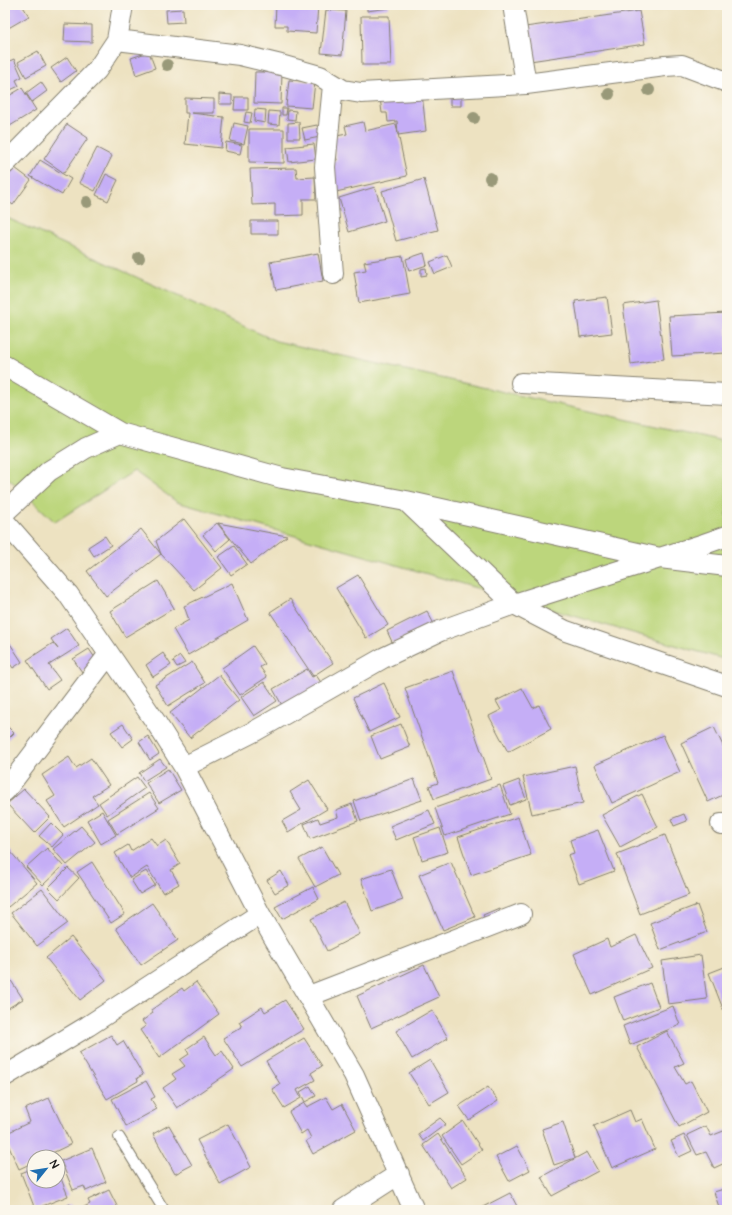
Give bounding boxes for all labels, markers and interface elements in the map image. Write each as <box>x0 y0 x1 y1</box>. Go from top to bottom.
north arrow <box>26 1149 66 1189</box>
text: N <box>46 1158 62 1171</box>

